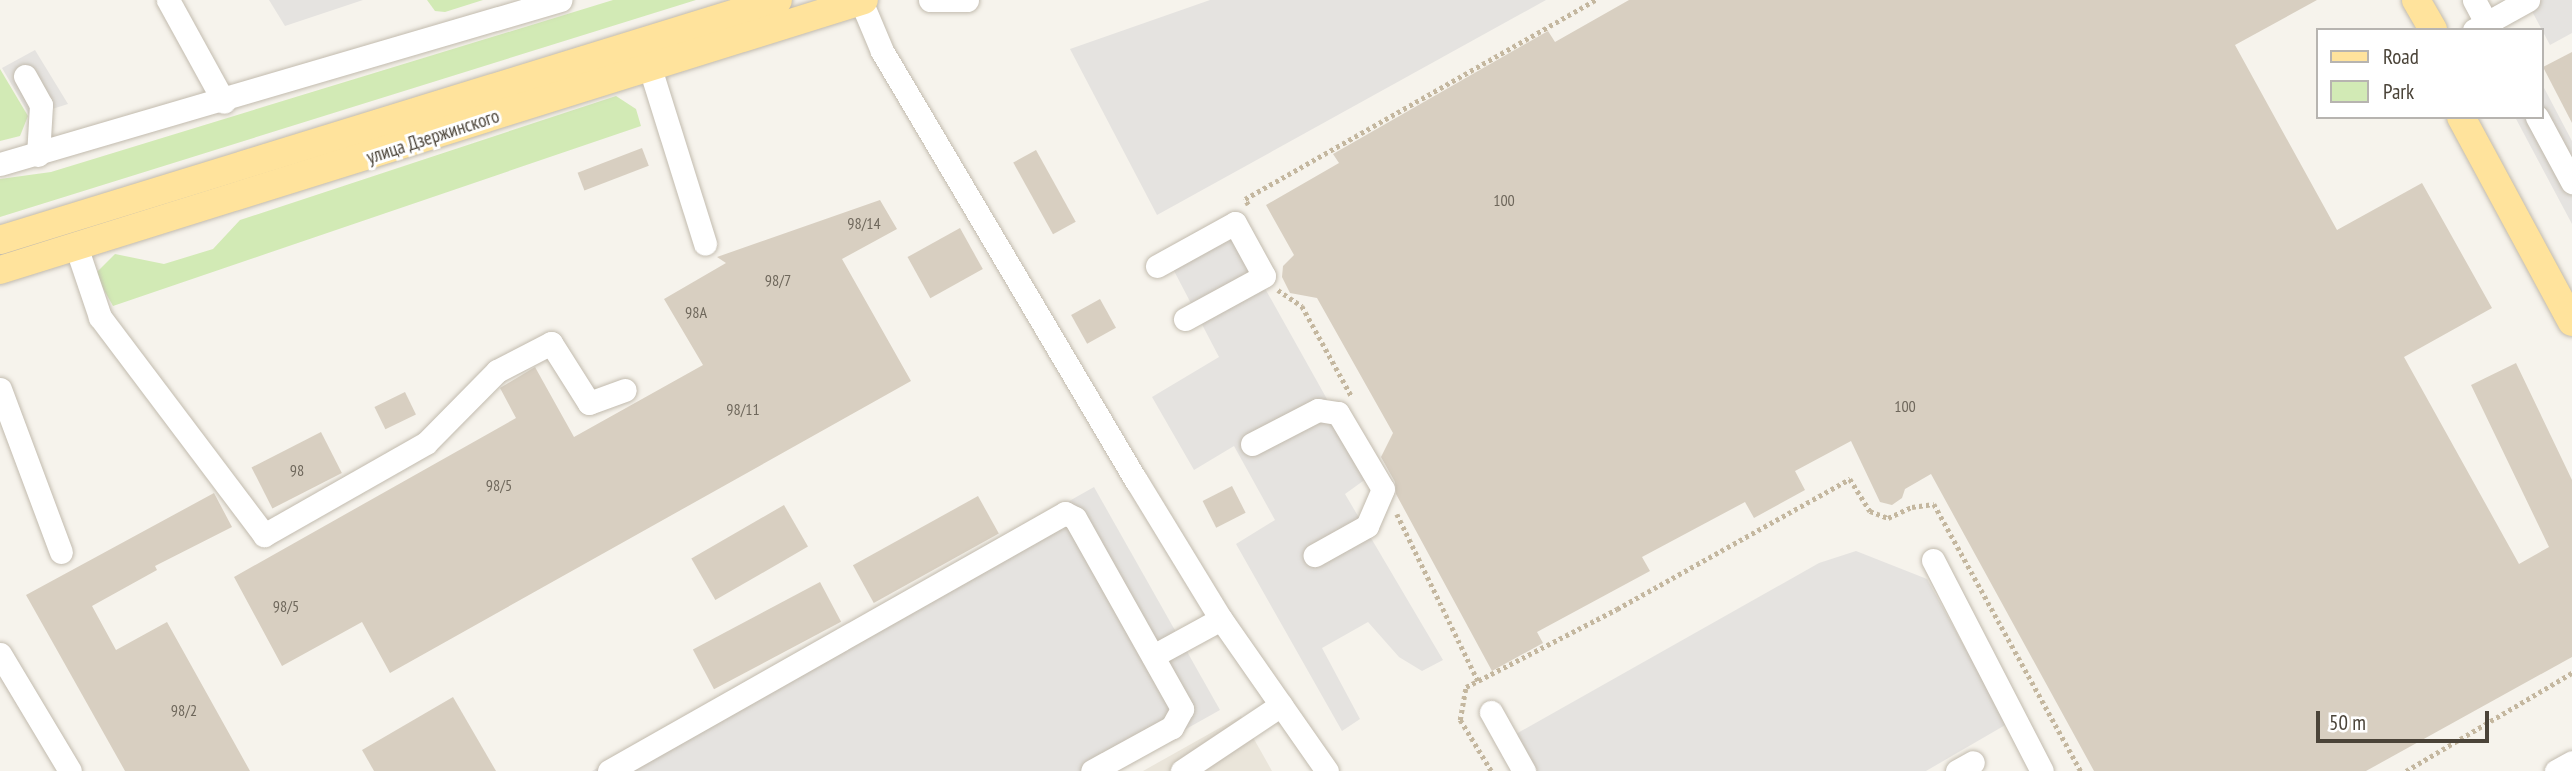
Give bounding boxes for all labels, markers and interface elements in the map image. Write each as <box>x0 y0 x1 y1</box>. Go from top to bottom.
legend <box>2316 28 2544 119</box>
text: Road <box>2383 43 2419 70</box>
text: Park <box>2383 78 2414 105</box>
street label: улица Дзержинского <box>364 105 502 169</box>
house number: 100 <box>1493 190 1515 210</box>
house number: 98/14 <box>847 213 881 233</box>
house number: 98/7 <box>765 270 791 290</box>
house number: 98А <box>685 302 707 322</box>
house number: 100 <box>1894 396 1916 416</box>
house number: 98/11 <box>726 399 760 419</box>
house number: 98 <box>290 460 304 480</box>
house number: 98/5 <box>486 475 512 495</box>
house number: 98/5 <box>273 596 299 616</box>
scale bar <box>2320 698 2493 742</box>
house number: 98/2 <box>171 700 197 720</box>
text: 50 m <box>2329 709 2366 736</box>

